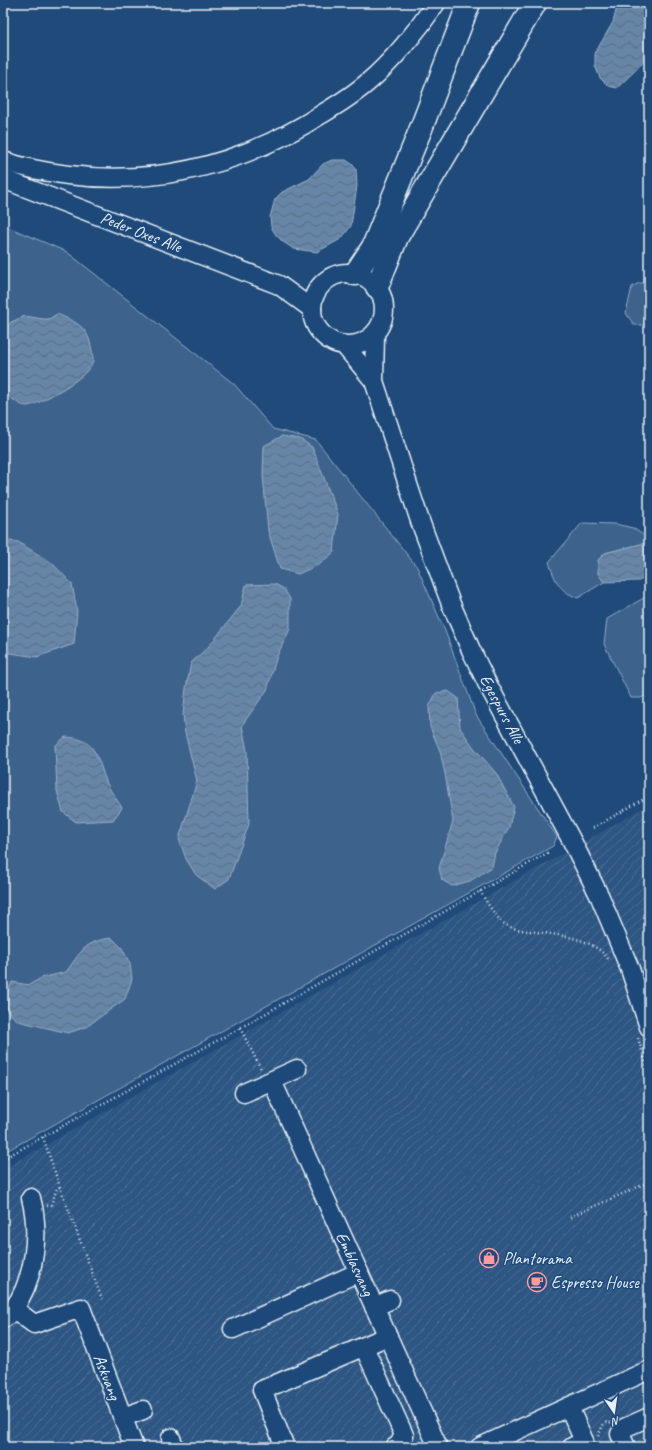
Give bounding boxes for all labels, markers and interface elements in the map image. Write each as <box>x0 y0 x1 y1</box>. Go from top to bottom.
street label: Peder Oxes Alle <box>98 207 186 258</box>
street label: Egespurs Alle <box>475 671 530 748</box>
street label: Emblasvang <box>331 1229 379 1300</box>
shop icon: Plantorama <box>478 1247 500 1269</box>
place label: Plantorama <box>503 1248 573 1269</box>
cafe icon: Espresso House <box>526 1271 548 1293</box>
place label: Espresso House <box>551 1272 640 1293</box>
street label: Askvang <box>89 1351 126 1405</box>
north arrow <box>594 1392 634 1432</box>
text: N <box>609 1414 621 1430</box>

